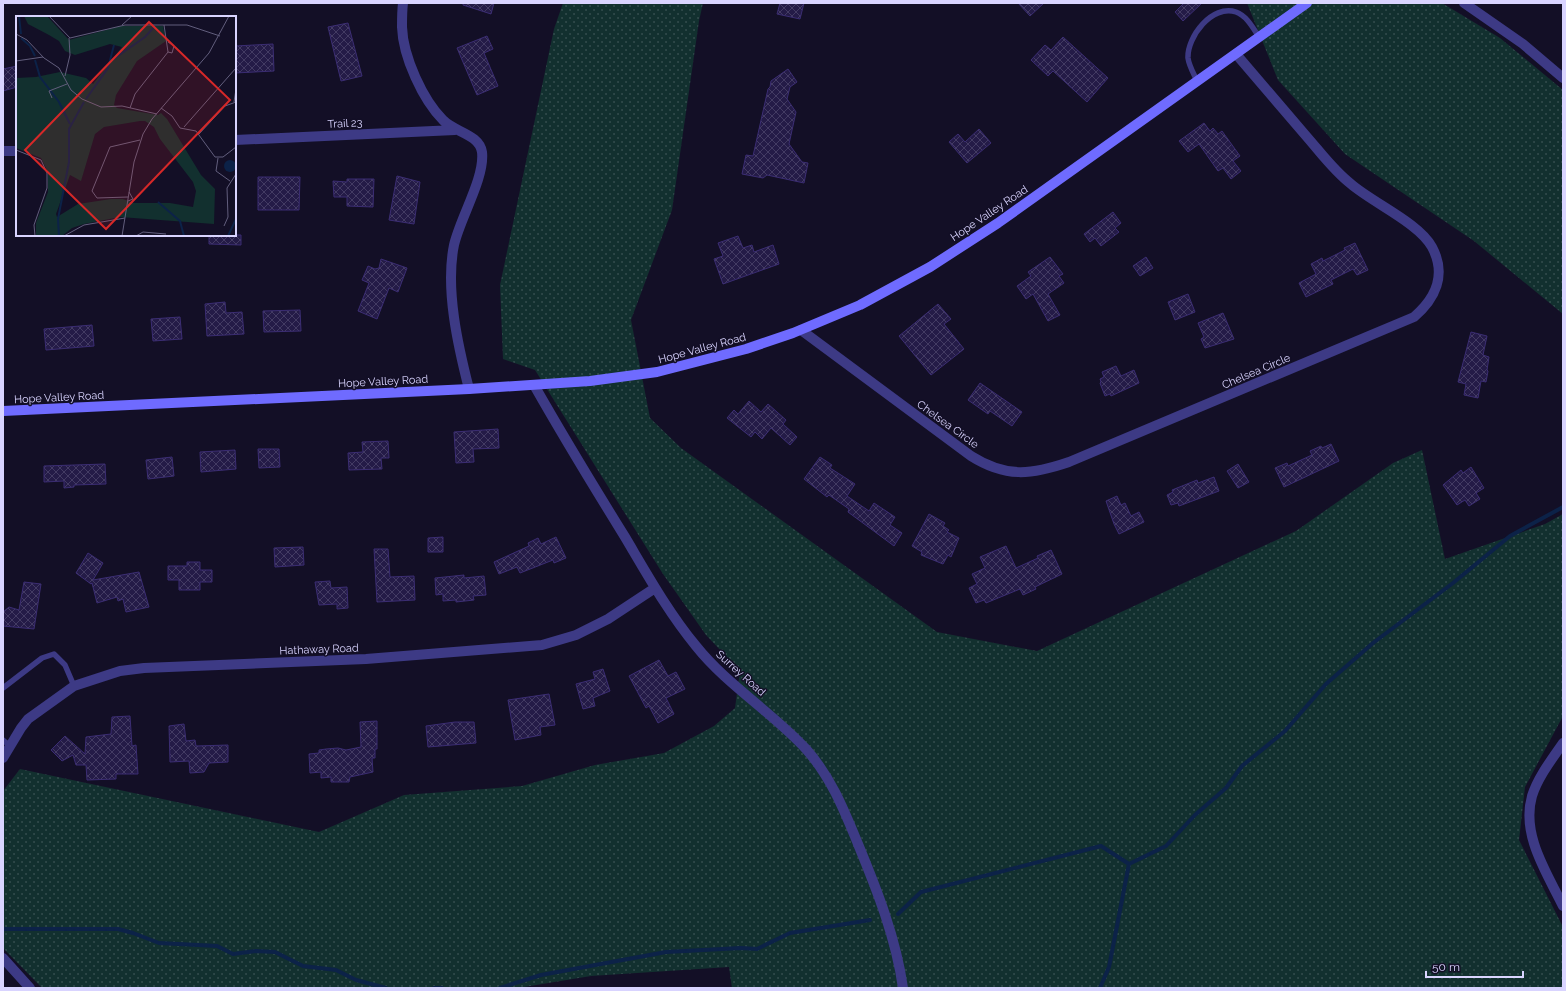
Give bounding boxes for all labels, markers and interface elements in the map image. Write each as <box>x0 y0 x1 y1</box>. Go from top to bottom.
inset map <box>16 16 236 236</box>
street label: Trail 23 <box>327 116 363 131</box>
street label: Hope Valley Road <box>948 183 1030 244</box>
street label: Hope Valley Road <box>657 330 748 366</box>
street label: Chelsea Circle <box>1220 351 1293 392</box>
street label: Hope Valley Road <box>338 373 429 390</box>
street label: Hope Valley Road <box>14 389 105 406</box>
street label: Chelsea Circle <box>914 398 982 451</box>
street label: Hathaway Road <box>279 642 359 657</box>
street label: Surrey Road <box>713 648 768 699</box>
scale bar <box>1426 953 1523 979</box>
text: 50 m <box>1432 960 1460 974</box>

